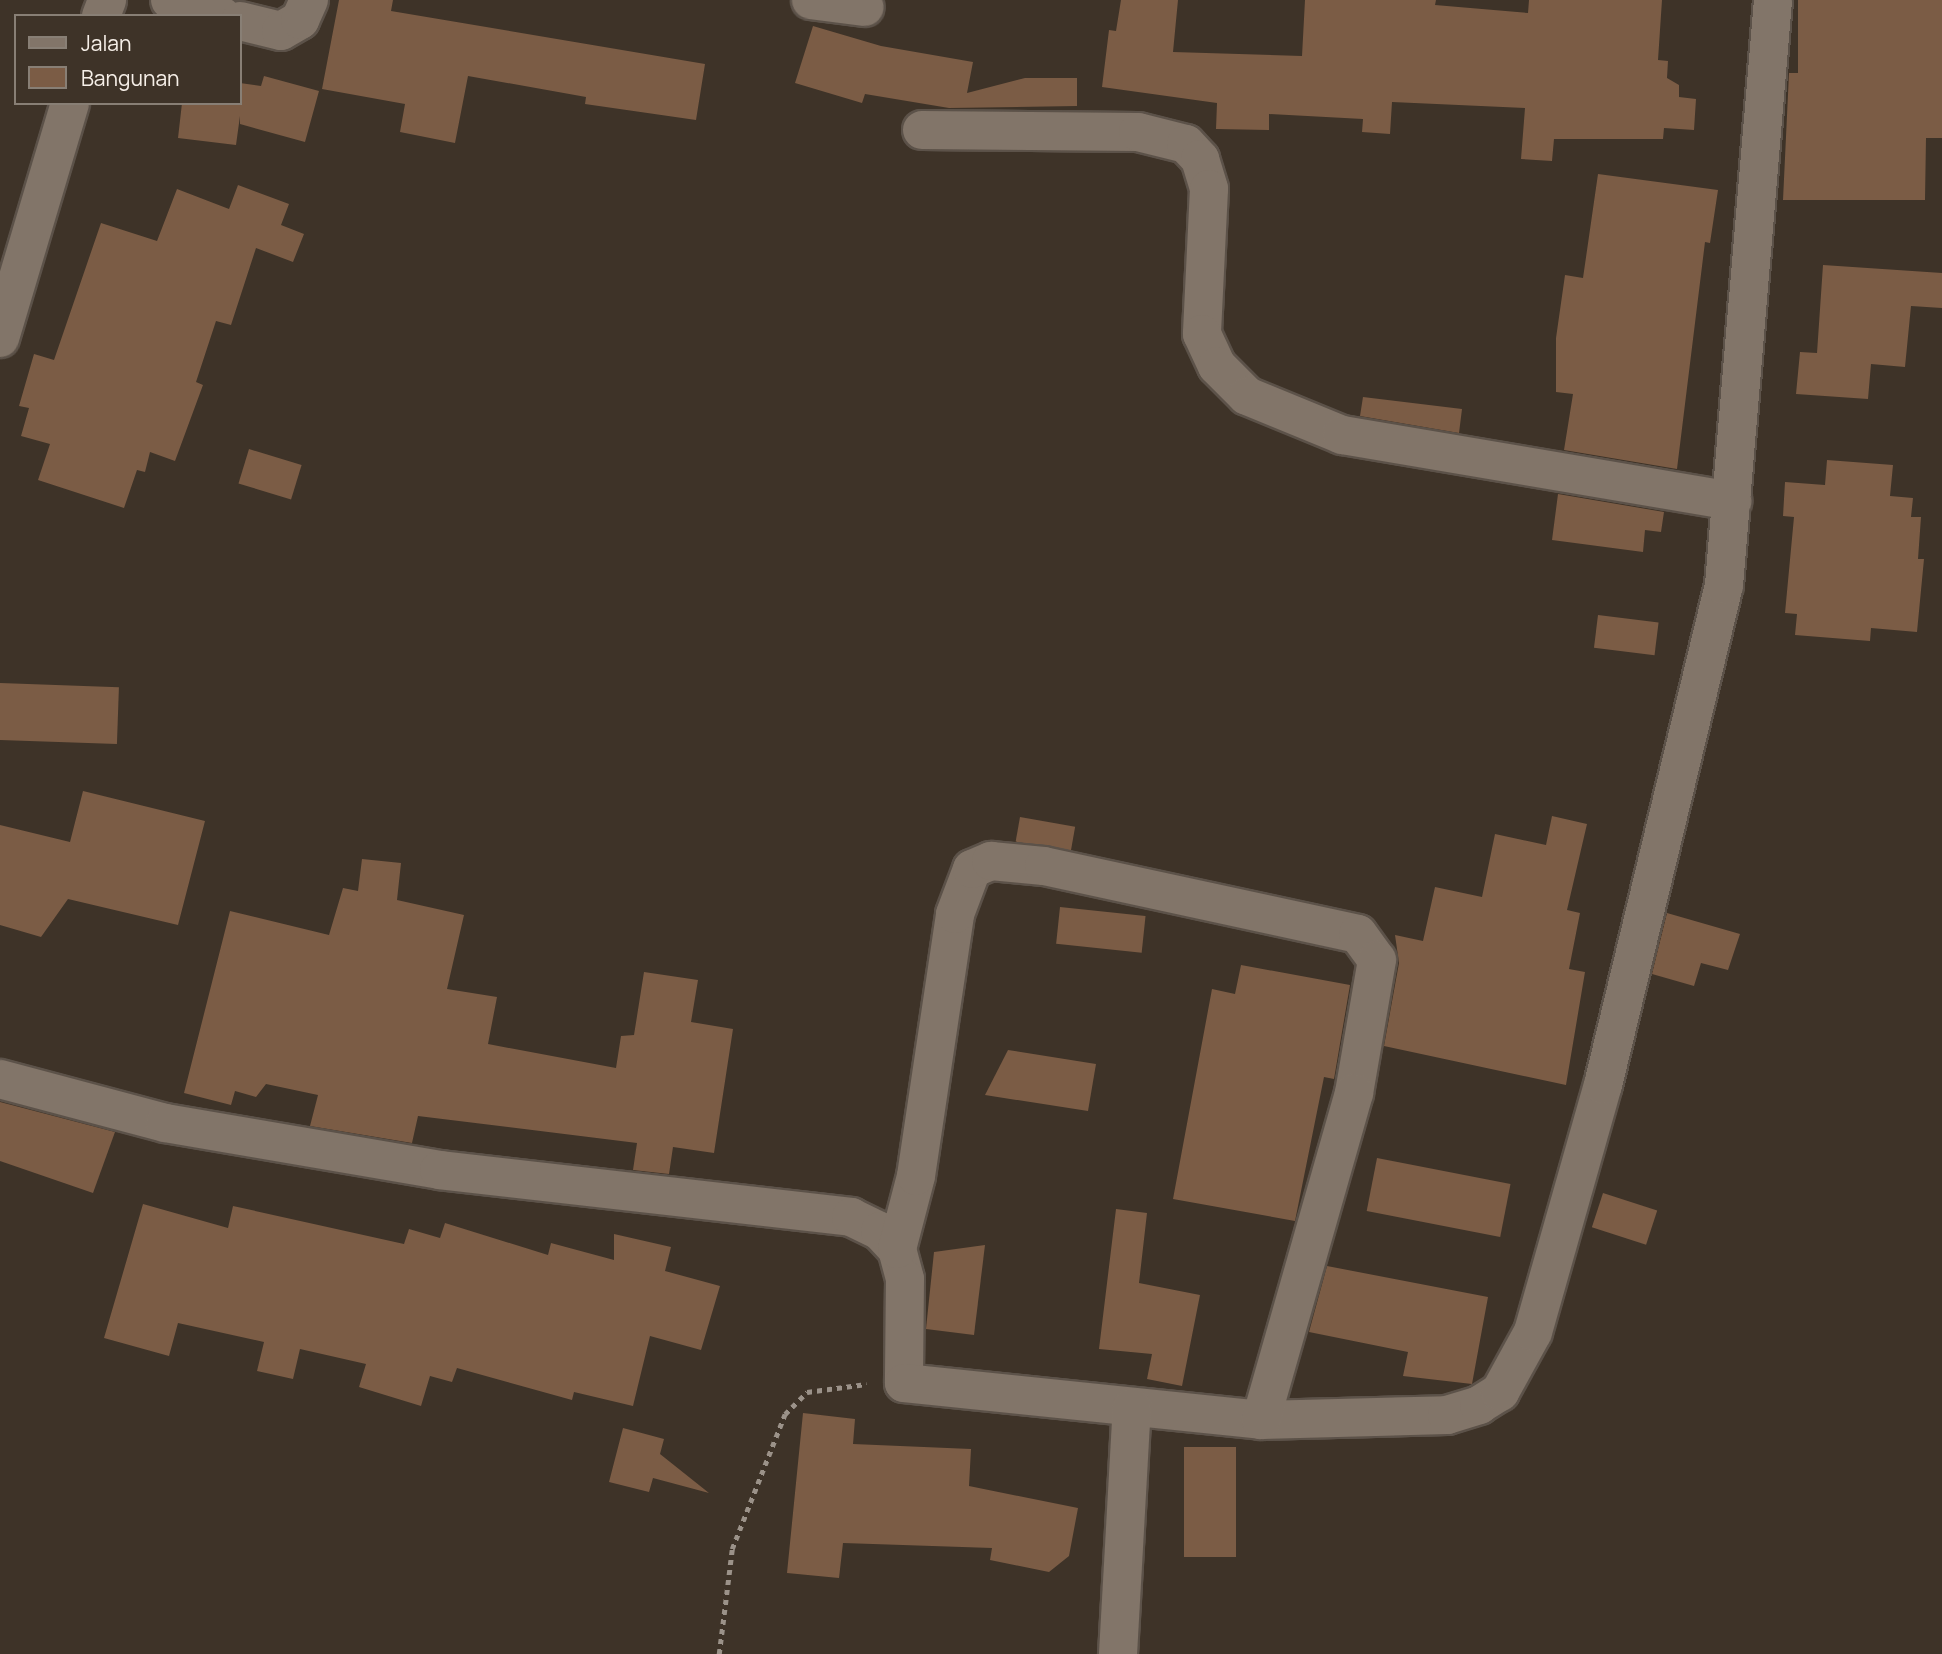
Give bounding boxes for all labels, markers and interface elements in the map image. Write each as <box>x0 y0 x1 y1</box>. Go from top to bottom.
legend <box>14 14 242 105</box>
text: Jalan <box>81 29 131 57</box>
text: Bangunan <box>81 64 180 92</box>

